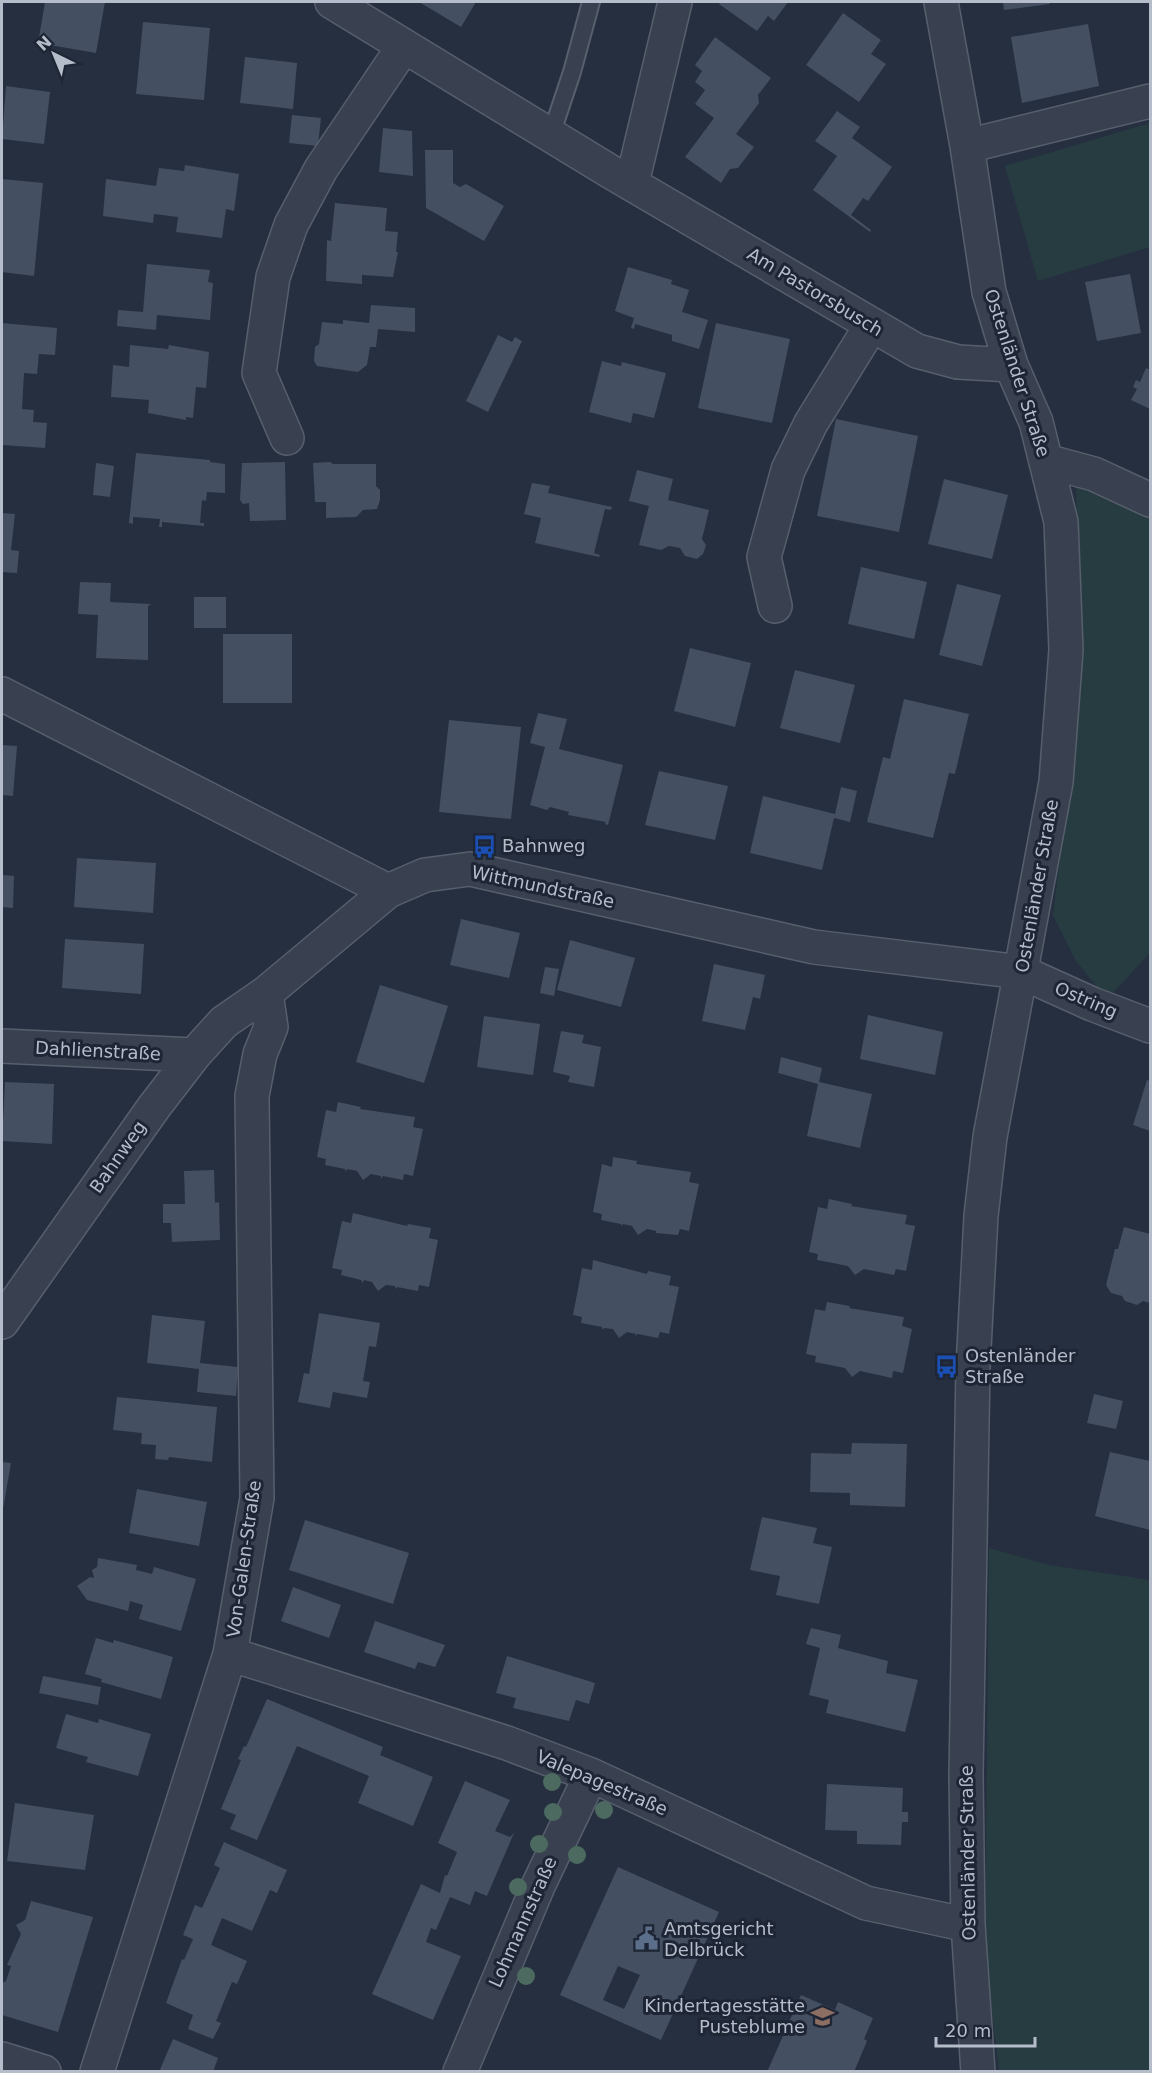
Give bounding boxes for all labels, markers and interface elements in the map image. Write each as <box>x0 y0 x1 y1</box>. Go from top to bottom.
north arrow <box>24 24 84 84</box>
text: N <box>33 32 55 55</box>
street label: Am Pastorsbusch <box>744 243 887 340</box>
street label: Ostenländer Straße <box>980 286 1055 460</box>
street label: Ostenländer Straße <box>1011 798 1062 974</box>
bus stop icon: Bahnweg <box>471 833 497 859</box>
place label: Bahnweg <box>502 835 585 856</box>
street label: Wittmundstraße <box>470 861 616 912</box>
street label: Ostring <box>1052 977 1121 1022</box>
street label: Dahlienstraße <box>35 1037 162 1064</box>
street label: Bahnweg <box>85 1117 150 1197</box>
place label: Ostenländer Straße <box>965 1345 1076 1387</box>
bus stop icon: Ostenländer Straße <box>934 1353 960 1379</box>
street label: Von-Galen-Straße <box>222 1479 265 1639</box>
street label: Valepagestraße <box>534 1745 671 1820</box>
street label: Ostenländer Straße <box>955 1765 980 1941</box>
street label: Lohmannstraße <box>484 1853 561 1990</box>
place label: Amtsgericht Delbrück <box>664 1918 774 1960</box>
public building icon: Amtsgericht Delbrück <box>633 1926 659 1952</box>
place label: Kindertagesstätte Pusteblume <box>644 1995 805 2037</box>
school or university icon: Kindertagesstätte Pusteblume <box>810 2003 836 2029</box>
scale bar <box>936 2010 1035 2048</box>
text: 20 m <box>945 2020 991 2041</box>

